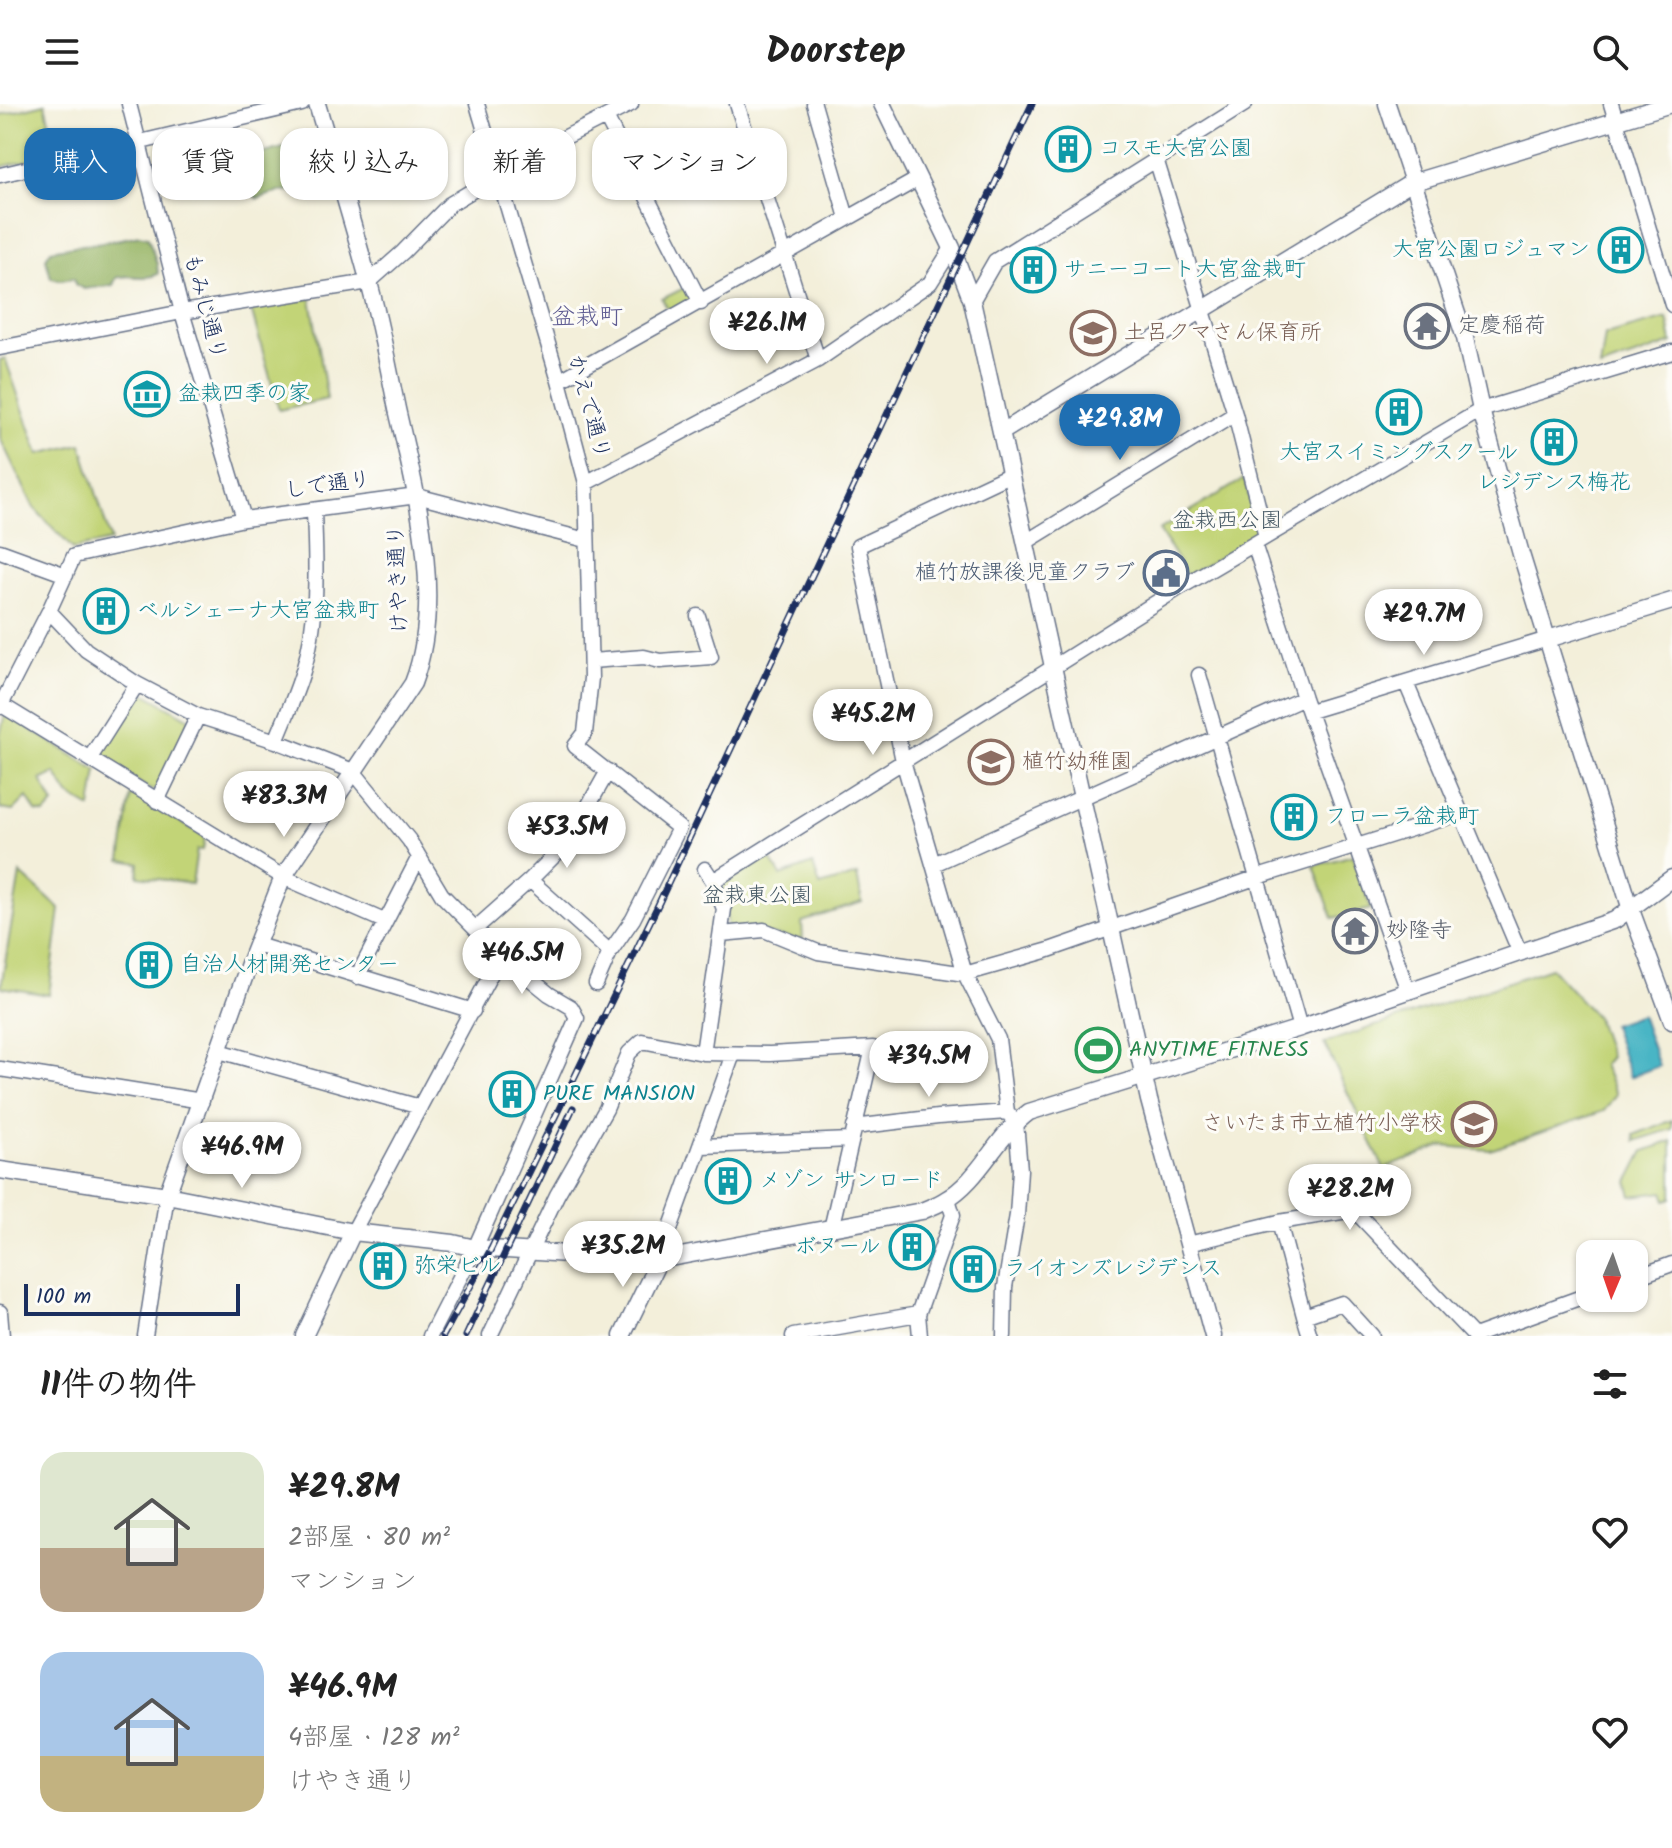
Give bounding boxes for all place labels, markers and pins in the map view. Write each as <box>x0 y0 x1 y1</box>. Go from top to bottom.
building icon: コスモ大宮公園 <box>1044 125 1092 173</box>
place label: コスモ大宮公園 <box>1099 132 1252 167</box>
building icon: 大宮公園ロジュマン <box>1597 226 1645 274</box>
place label: 大宮公園ロジュマン <box>1392 233 1590 268</box>
building icon: サニーコート大宮盆栽町 <box>1009 246 1057 294</box>
place label: サニーコート大宮盆栽町 <box>1064 253 1306 288</box>
pin: ¥26.1M <box>702 298 832 366</box>
temple icon: 定慶稲荷 <box>1403 302 1451 350</box>
school or university icon: 土呂クマさん保育所 <box>1069 309 1117 357</box>
place label: 定慶稲荷 <box>1458 309 1546 344</box>
place label: 土呂クマさん保育所 <box>1124 316 1322 351</box>
museum icon: 盆栽四季の家 <box>123 370 171 418</box>
place label: 盆栽四季の家 <box>178 377 310 412</box>
building icon: 大宮スイミングスクール <box>1375 388 1423 436</box>
pin: ¥29.8M <box>1055 394 1185 462</box>
building icon: レジデンス梅花 <box>1530 418 1578 466</box>
place label: 大宮スイミングスクール <box>1279 436 1519 471</box>
place label: レジデンス梅花 <box>1477 466 1631 501</box>
public building icon: 植竹放課後児童クラブ <box>1142 549 1190 597</box>
place label: 植竹放課後児童クラブ <box>915 556 1135 591</box>
building icon: ベルシェーナ大宮盆栽町 <box>82 587 130 635</box>
pin: ¥29.7M <box>1359 589 1489 657</box>
place label: ベルシェーナ大宮盆栽町 <box>137 594 379 629</box>
pin: ¥45.2M <box>808 689 938 757</box>
school or university icon: 植竹幼稚園 <box>967 738 1015 786</box>
place label: 植竹幼稚園 <box>1022 745 1132 780</box>
pin: ¥83.3M <box>219 771 349 839</box>
building icon: フローラ盆栽町 <box>1270 793 1318 841</box>
place label: フローラ盆栽町 <box>1325 800 1479 835</box>
pin: ¥53.5M <box>502 802 632 870</box>
temple icon: 妙隆寺 <box>1331 907 1379 955</box>
place label: 妙隆寺 <box>1386 914 1452 949</box>
pin: ¥46.5M <box>457 928 587 996</box>
building icon: 自治人材開発センター <box>125 941 173 989</box>
place label: 自治人材開発センター <box>180 948 399 983</box>
sports icon: ANYTIME FITNESS <box>1074 1026 1122 1074</box>
pin: ¥34.5M <box>864 1031 994 1099</box>
place label: ANYTIME FITNESS <box>1129 1033 1309 1068</box>
building icon: PURE MANSION <box>488 1070 536 1118</box>
place label: PURE MANSION <box>543 1077 695 1112</box>
school or university icon: さいたま市立植竹小学校 <box>1450 1100 1498 1148</box>
place label: さいたま市立植竹小学校 <box>1202 1107 1443 1142</box>
pin: ¥46.9M <box>177 1122 307 1190</box>
building icon: メゾン サンロード <box>704 1157 752 1205</box>
place label: メゾン サンロード <box>759 1164 944 1199</box>
pin: ¥28.2M <box>1285 1164 1415 1232</box>
pin: ¥35.2M <box>558 1221 688 1289</box>
building icon: ボヌール <box>888 1223 936 1271</box>
place label: ボヌール <box>794 1230 881 1265</box>
building icon: 弥栄ビル <box>359 1242 407 1290</box>
building icon: ライオンズレジデンス <box>949 1245 997 1293</box>
place label: 弥栄ビル <box>414 1249 502 1284</box>
place label: ライオンズレジデンス <box>1004 1252 1222 1287</box>

